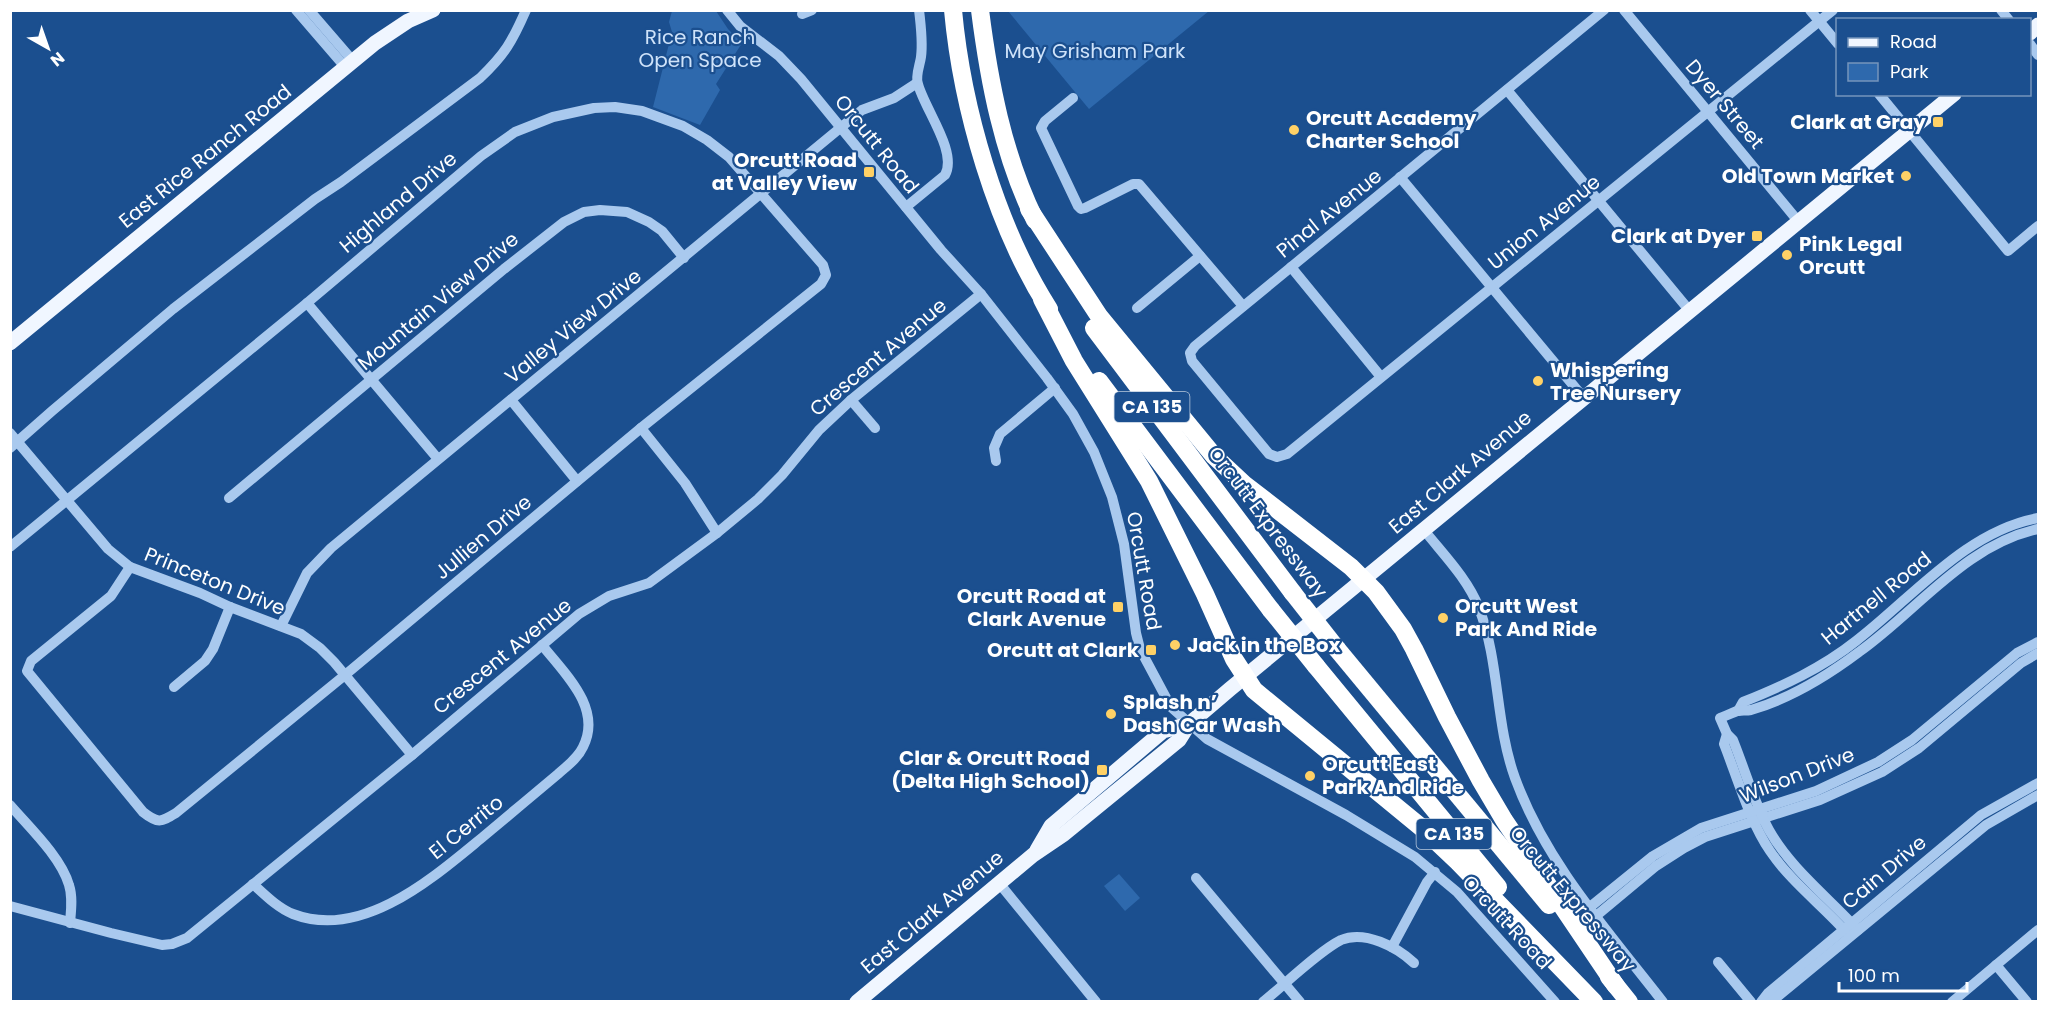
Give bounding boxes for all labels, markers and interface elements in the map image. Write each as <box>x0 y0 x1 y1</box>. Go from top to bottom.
north arrow <box>18 18 78 78</box>
legend <box>1836 18 2031 96</box>
park label: Rice Ranch Open Space <box>638 23 762 74</box>
text: Road <box>1890 29 1937 54</box>
park label: May Grisham Park <box>1005 37 1186 65</box>
text: N <box>45 46 69 72</box>
street label: Dyer Street <box>1679 53 1771 155</box>
text: Park <box>1890 59 1929 84</box>
street label: East Rice Ranch Road <box>113 78 297 234</box>
street label: Orcutt Road <box>828 89 926 199</box>
place label: Orcutt Academy Charter School <box>1306 104 1477 155</box>
place label: Clark at Gray <box>1790 108 1926 136</box>
marker: Clark at Gray <box>1931 115 1945 129</box>
marker: Orcutt Academy Charter School <box>1287 123 1301 137</box>
street label: Highland Drive <box>333 145 463 259</box>
place label: Orcutt Road at Valley View <box>712 146 858 197</box>
street label: Pinal Avenue <box>1270 162 1388 264</box>
place label: Old Town Market <box>1722 162 1894 190</box>
marker: Orcutt Road at Valley View <box>862 165 876 179</box>
street label: Union Avenue <box>1482 168 1606 276</box>
marker: Old Town Market <box>1899 169 1913 183</box>
place label: Clark at Dyer <box>1611 222 1745 250</box>
street label: Mountain View Drive <box>352 225 524 377</box>
marker: Clark at Dyer <box>1750 229 1764 243</box>
place label: Pink Legal Orcutt <box>1799 230 1902 281</box>
marker: Pink Legal Orcutt <box>1780 248 1794 262</box>
street label: Valley View Drive <box>499 262 647 390</box>
street label: Crescent Avenue <box>804 291 952 423</box>
place label: Whispering Tree Nursery <box>1550 356 1681 407</box>
marker: Whispering Tree Nursery <box>1531 374 1545 388</box>
road number: CA 135 <box>1114 392 1190 422</box>
street label: East Clark Avenue <box>1382 404 1538 540</box>
street label: Orcutt Expressway <box>1202 440 1334 604</box>
street label: Jullien Drive <box>428 488 538 586</box>
street label: Orcutt Road <box>1120 509 1168 633</box>
street label: Princeton Drive <box>140 540 290 622</box>
street label: Hartnell Road <box>1815 545 1937 651</box>
place label: Orcutt Road at Clark Avenue <box>957 582 1106 633</box>
street label: Crescent Avenue <box>427 591 577 721</box>
place label: Orcutt West Park And Ride <box>1455 592 1597 643</box>
marker: Orcutt Road at Clark Avenue <box>1111 600 1125 614</box>
marker: Orcutt West Park And Ride <box>1436 611 1450 625</box>
place label: Jack in the Box <box>1187 631 1341 659</box>
place label: Orcutt at Clark <box>987 636 1140 664</box>
marker: Jack in the Box <box>1168 638 1182 652</box>
marker: Orcutt at Clark <box>1144 643 1158 657</box>
place label: Splash n’ Dash Car Wash <box>1123 688 1281 739</box>
marker: Splash n’ Dash Car Wash <box>1104 707 1118 721</box>
street label: Wilson Drive <box>1736 740 1858 810</box>
place label: Clar & Orcutt Road (Delta High School) <box>891 744 1090 795</box>
place label: Orcutt East Park And Ride <box>1322 750 1464 801</box>
marker: Clar & Orcutt Road (Delta High School) <box>1095 763 1109 777</box>
marker: Orcutt East Park And Ride <box>1303 769 1317 783</box>
street label: El Cerrito <box>423 788 509 866</box>
road number: CA 135 <box>1416 819 1492 849</box>
street label: Orcutt Expressway <box>1503 820 1643 978</box>
street label: Cain Drive <box>1836 828 1932 916</box>
street label: East Clark Avenue <box>854 844 1010 980</box>
street label: Orcutt Road <box>1456 869 1558 975</box>
scale bar <box>1839 955 1966 993</box>
text: 100 m <box>1848 963 1900 988</box>

